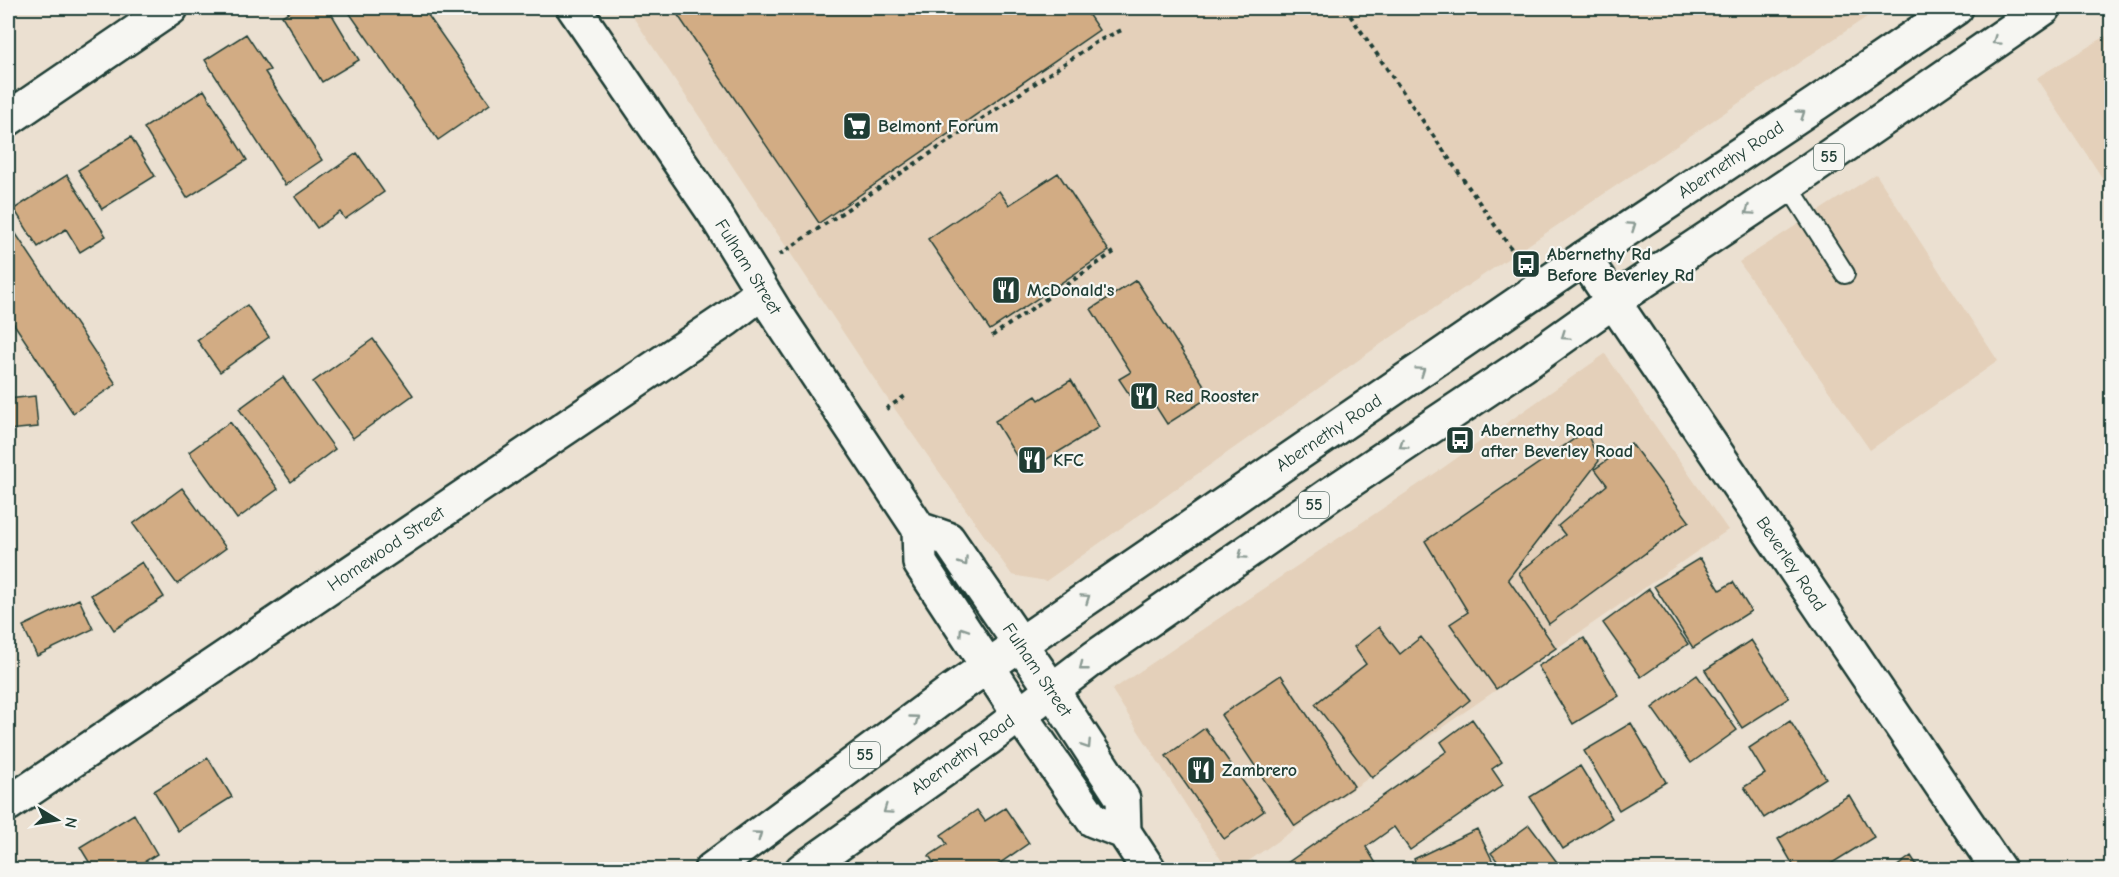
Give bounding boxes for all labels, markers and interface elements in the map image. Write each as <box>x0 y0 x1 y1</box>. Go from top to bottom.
one-way arrow <box>1991 34 2002 45</box>
supermarket icon: Belmont Forum <box>841 110 873 142</box>
one-way arrow <box>1794 110 1805 121</box>
place label: Belmont Forum <box>878 116 998 137</box>
street label: Abernethy Road <box>1674 117 1788 203</box>
road number: 55 <box>1814 144 1844 170</box>
one-way arrow <box>1745 204 1756 215</box>
street label: Fulham Street <box>710 215 786 319</box>
one-way arrow <box>1626 222 1637 233</box>
place label: Abernethy Rd Before Beverley Rd <box>1547 244 1694 286</box>
bus stop icon: Abernethy Rd Before Beverley Rd <box>1510 248 1542 280</box>
restaurant icon: McDonald's <box>990 274 1022 306</box>
place label: McDonald's <box>1027 280 1115 301</box>
one-way arrow <box>1560 329 1571 340</box>
one-way arrow <box>1414 367 1425 378</box>
restaurant icon: Red Rooster <box>1128 380 1160 412</box>
place label: Red Rooster <box>1165 386 1259 407</box>
street label: Abernethy Road <box>1272 390 1386 476</box>
place label: Abernethy Road after Beverley Road <box>1481 420 1633 462</box>
bus stop icon: Abernethy Road after Beverley Road <box>1444 424 1476 456</box>
one-way arrow <box>1399 438 1410 449</box>
restaurant icon: KFC <box>1016 444 1048 476</box>
place label: KFC <box>1053 450 1084 471</box>
road number: 55 <box>1299 492 1329 518</box>
street label: Homewood Street <box>324 502 449 596</box>
street label: Beverley Road <box>1752 513 1830 615</box>
one-way arrow <box>1238 548 1249 559</box>
one-way arrow <box>957 556 968 567</box>
one-way arrow <box>1079 594 1090 605</box>
street label: Fulham Street <box>998 619 1076 722</box>
one-way arrow <box>959 627 971 637</box>
one-way arrow <box>1078 660 1089 671</box>
street label: Abernethy Road <box>907 710 1019 800</box>
one-way arrow <box>908 715 919 726</box>
one-way arrow <box>1080 738 1091 749</box>
road number: 55 <box>850 742 880 768</box>
restaurant icon: Zambrero <box>1185 754 1217 786</box>
place label: Zambrero <box>1222 760 1297 781</box>
north arrow <box>27 790 87 850</box>
one-way arrow <box>882 803 893 814</box>
text: N <box>61 816 81 830</box>
one-way arrow <box>751 831 762 842</box>

